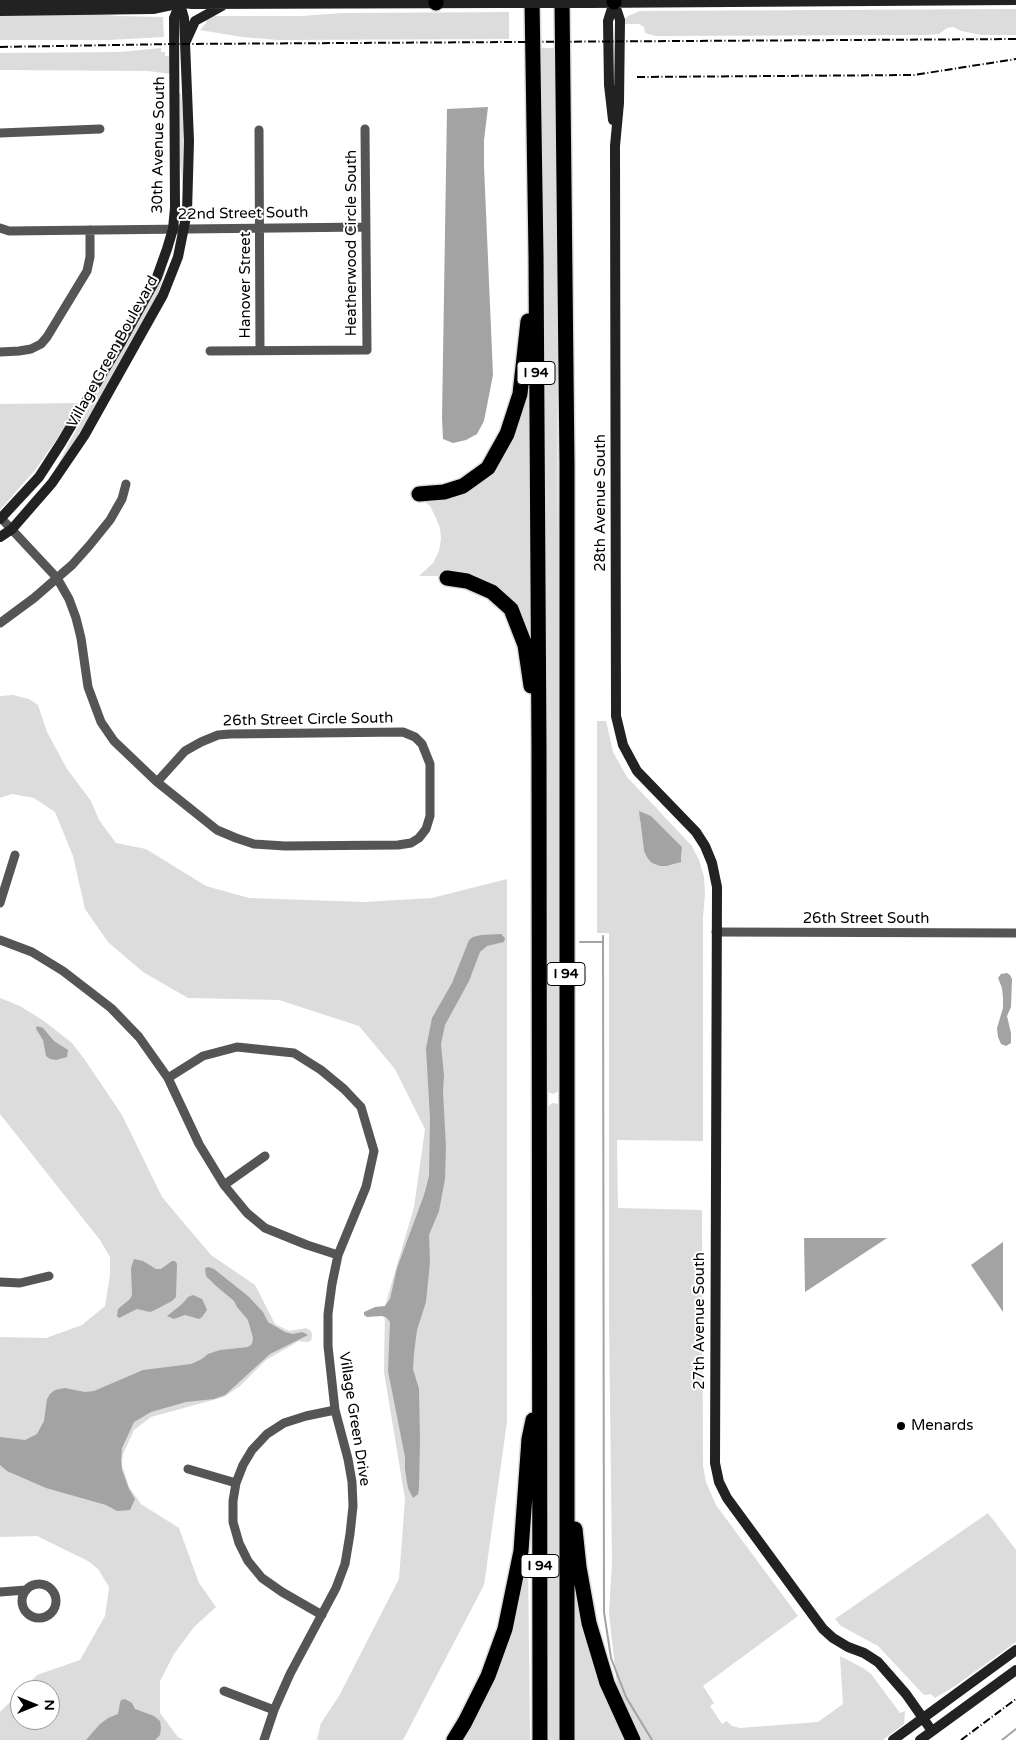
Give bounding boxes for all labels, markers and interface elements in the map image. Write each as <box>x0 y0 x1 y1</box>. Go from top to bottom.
street label: 30th Avenue South <box>149 76 169 214</box>
street label: Heatherwood Circle South <box>343 150 361 336</box>
street label: 22nd Street South <box>178 204 308 224</box>
street label: Hanover Street <box>237 232 255 338</box>
street label: Village Green Boulevard <box>64 273 162 431</box>
road number: I 94 <box>517 362 555 384</box>
street label: 28th Avenue South <box>592 434 610 572</box>
street label: 26th Street Circle South <box>223 710 393 730</box>
street label: 26th Street South <box>803 910 929 928</box>
road number: I 94 <box>547 962 585 986</box>
street label: 27th Avenue South <box>691 1252 709 1390</box>
street label: Village Green Drive <box>335 1351 373 1487</box>
place label: Menards <box>911 1417 974 1435</box>
marker: Menards <box>895 1420 907 1432</box>
road number: I 94 <box>521 1554 559 1578</box>
north arrow <box>10 1680 60 1730</box>
text: N <box>41 1699 58 1711</box>

